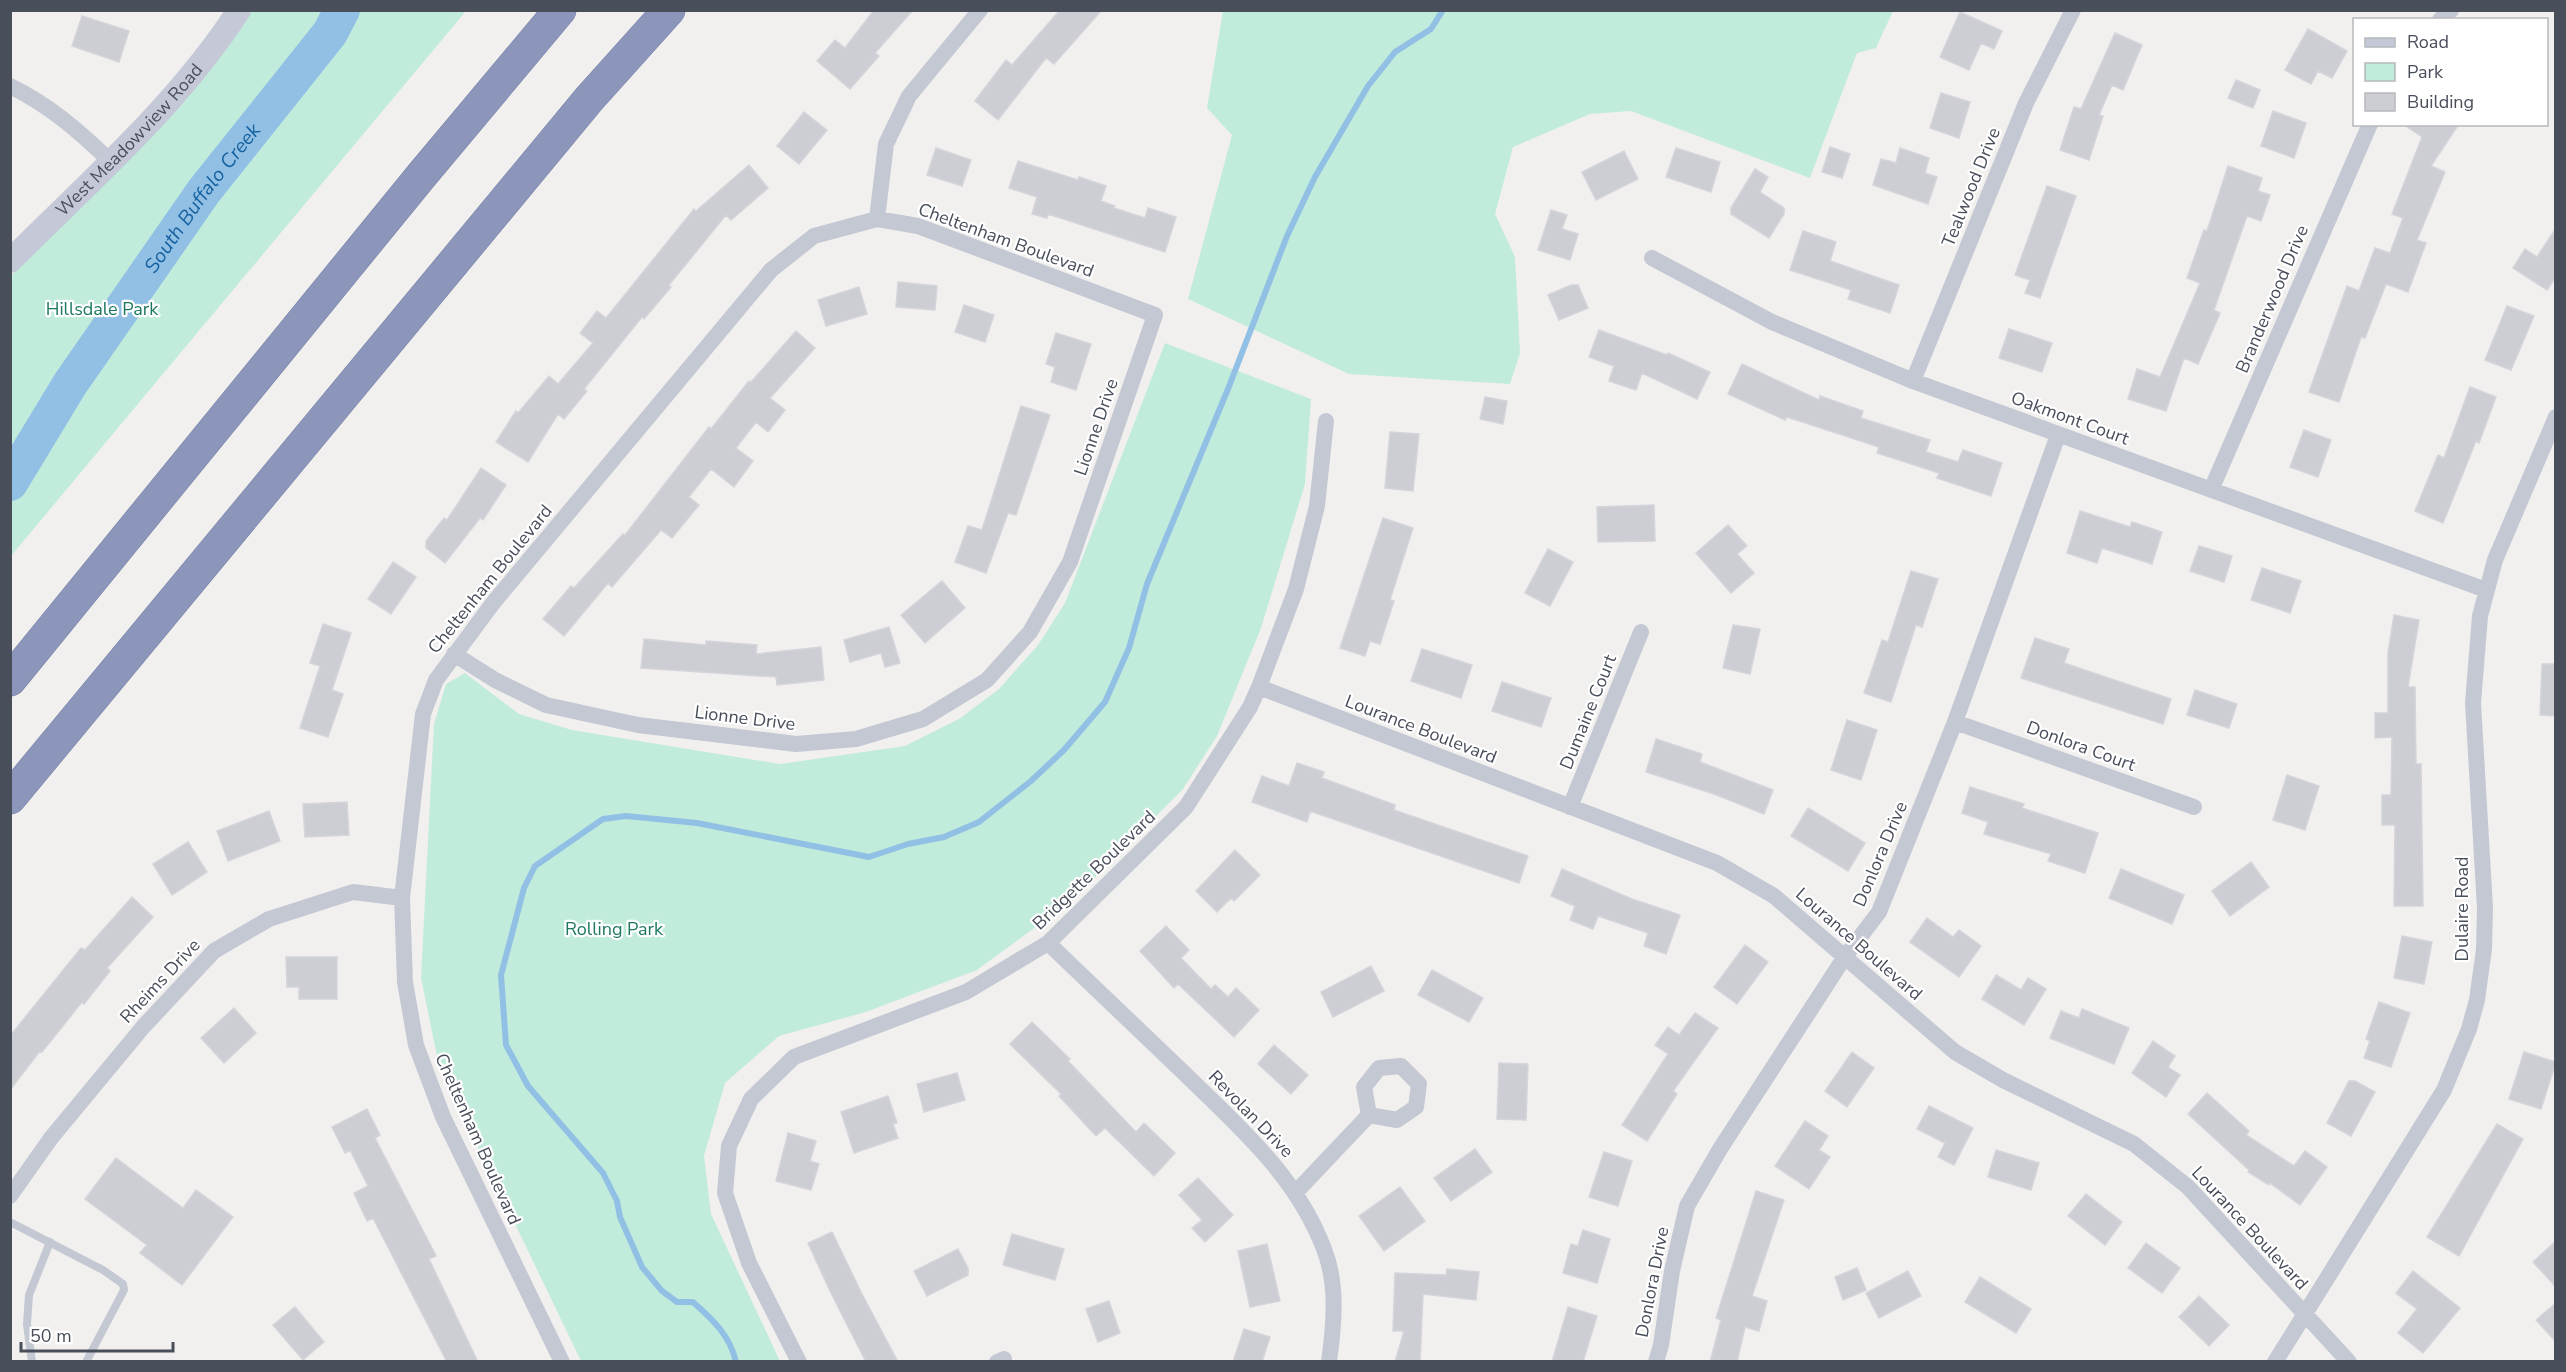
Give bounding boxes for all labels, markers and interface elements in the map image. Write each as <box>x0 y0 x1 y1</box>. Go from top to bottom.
legend <box>2353 18 2548 126</box>
text: Road <box>2407 30 2449 54</box>
street label: West Meadowview Road <box>51 58 208 222</box>
text: Park <box>2407 60 2444 84</box>
text: Building <box>2407 90 2474 114</box>
water label: South Buffalo Creek <box>138 117 267 278</box>
street label: Tealwood Drive <box>1936 124 2006 250</box>
street label: Cheltenham Boulevard <box>915 197 1097 283</box>
street label: Branderwood Drive <box>2230 222 2314 376</box>
park label: Hillsdale Park <box>46 297 159 321</box>
street label: Lionne Drive <box>1068 375 1124 479</box>
street label: Oakmont Court <box>2008 386 2133 451</box>
street label: Cheltenham Boulevard <box>422 499 558 659</box>
street label: Dumaine Court <box>1554 650 1622 773</box>
street label: Lourance Boulevard <box>1342 689 1500 769</box>
street label: Lionne Drive <box>693 700 797 736</box>
street label: Donlora Court <box>2023 715 2139 777</box>
street label: Donlora Drive <box>1847 798 1913 910</box>
street label: Bridgette Boulevard <box>1027 805 1161 935</box>
street label: Dulaire Road <box>2450 857 2474 961</box>
street label: Lourance Boulevard <box>1790 882 1928 1006</box>
park label: Rolling Park <box>565 917 664 941</box>
street label: Rheims Drive <box>115 934 205 1028</box>
street label: Cheltenham Boulevard <box>429 1049 527 1229</box>
street label: Revolan Drive <box>1203 1065 1299 1163</box>
street label: Lourance Boulevard <box>2186 1161 2314 1295</box>
street label: Donlora Drive <box>1630 1225 1674 1339</box>
scale bar <box>21 1315 172 1353</box>
text: 50 m <box>30 1324 72 1348</box>

